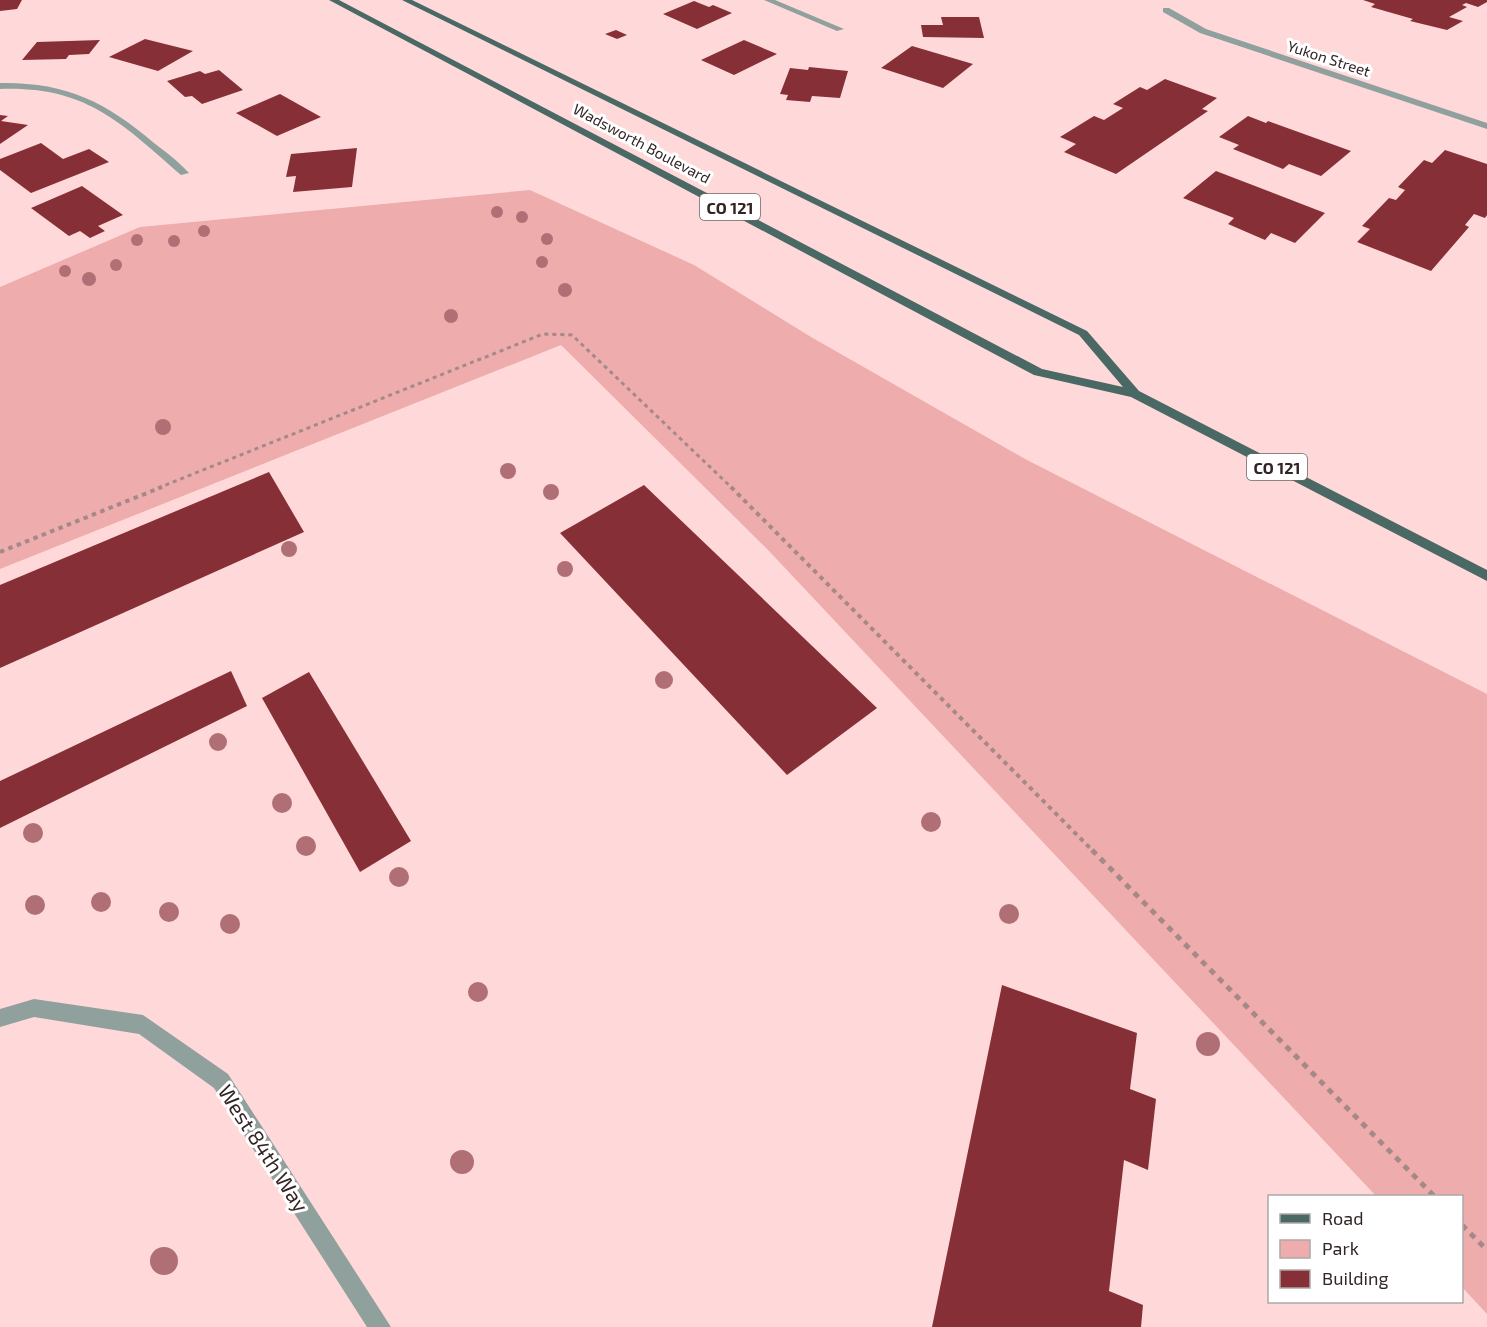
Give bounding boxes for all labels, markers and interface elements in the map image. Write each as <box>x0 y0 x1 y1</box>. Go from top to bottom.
street label: Yukon Street <box>1285 36 1373 80</box>
street label: Wadsworth Boulevard <box>570 99 714 187</box>
road number: CO 121 <box>700 194 760 220</box>
road number: CO 121 <box>1247 454 1307 480</box>
street label: West 84th Way <box>214 1080 314 1216</box>
legend <box>1268 1195 1463 1303</box>
text: Road <box>1322 1207 1363 1229</box>
text: Park <box>1322 1237 1359 1259</box>
text: Building <box>1322 1267 1389 1289</box>

